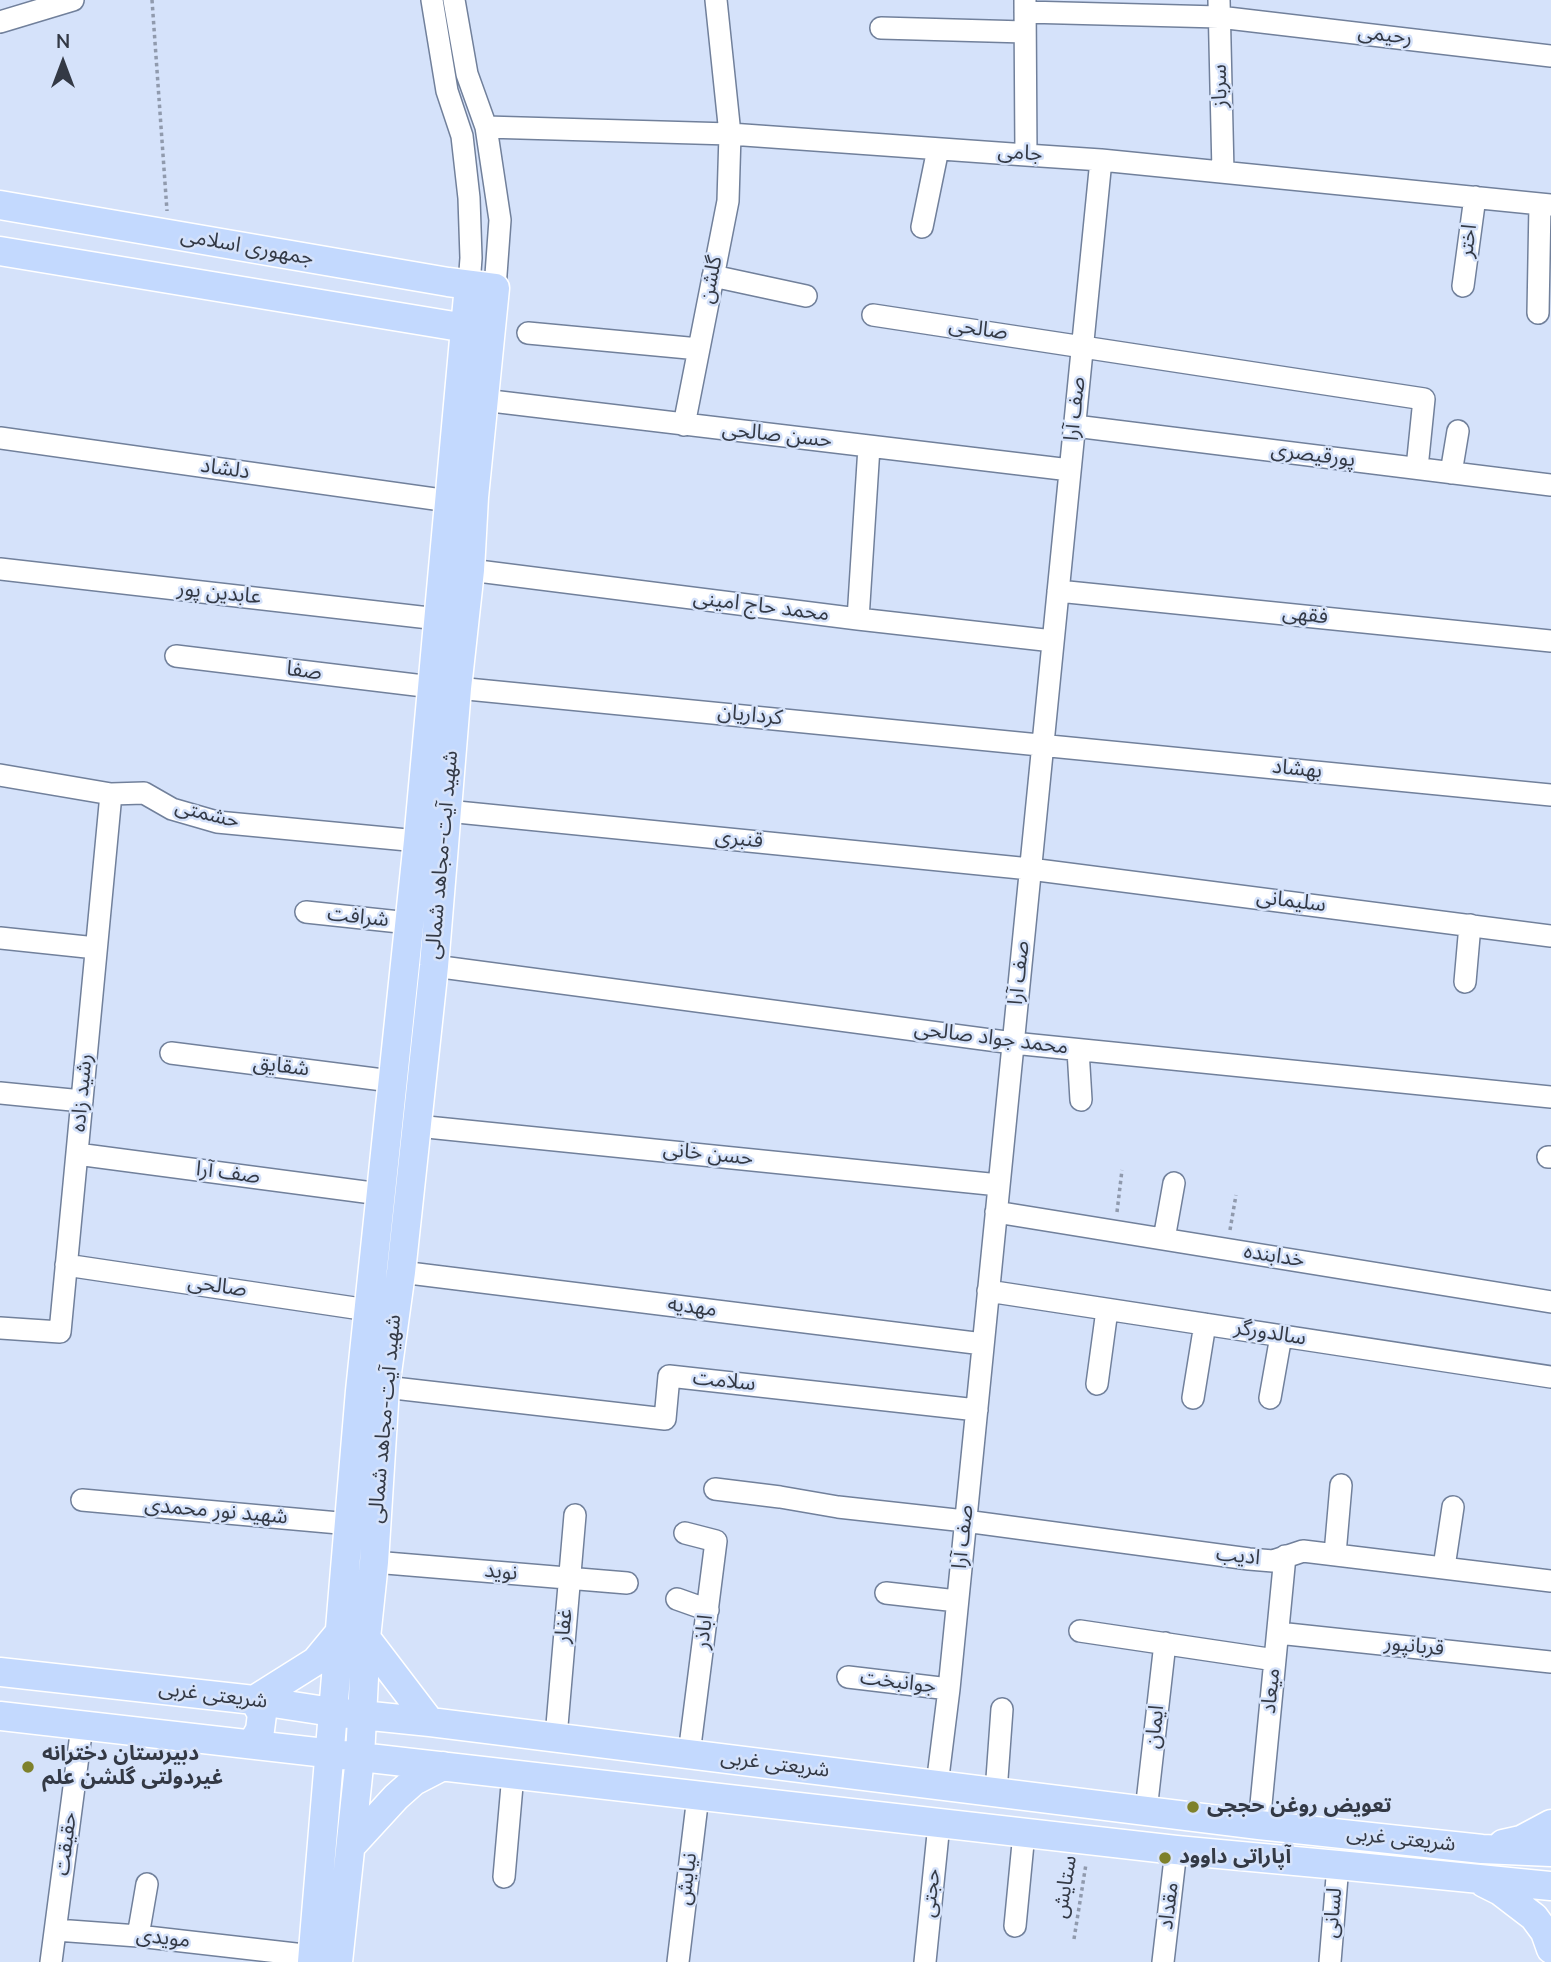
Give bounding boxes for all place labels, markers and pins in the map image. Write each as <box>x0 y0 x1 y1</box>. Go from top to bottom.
place label: دبیرستان دخترانه غیردولتی گلشن علم <box>42 1742 223 1792</box>
marker: دبیرستان دخترانه غیردولتی گلشن علم <box>20 1759 36 1775</box>
place label: تعویض روغن حججی <box>1207 1794 1391 1820</box>
marker: تعویض روغن حججی <box>1185 1799 1201 1815</box>
place label: آپاراتی داوود <box>1179 1845 1291 1871</box>
marker: آپاراتی داوود <box>1157 1850 1173 1866</box>

